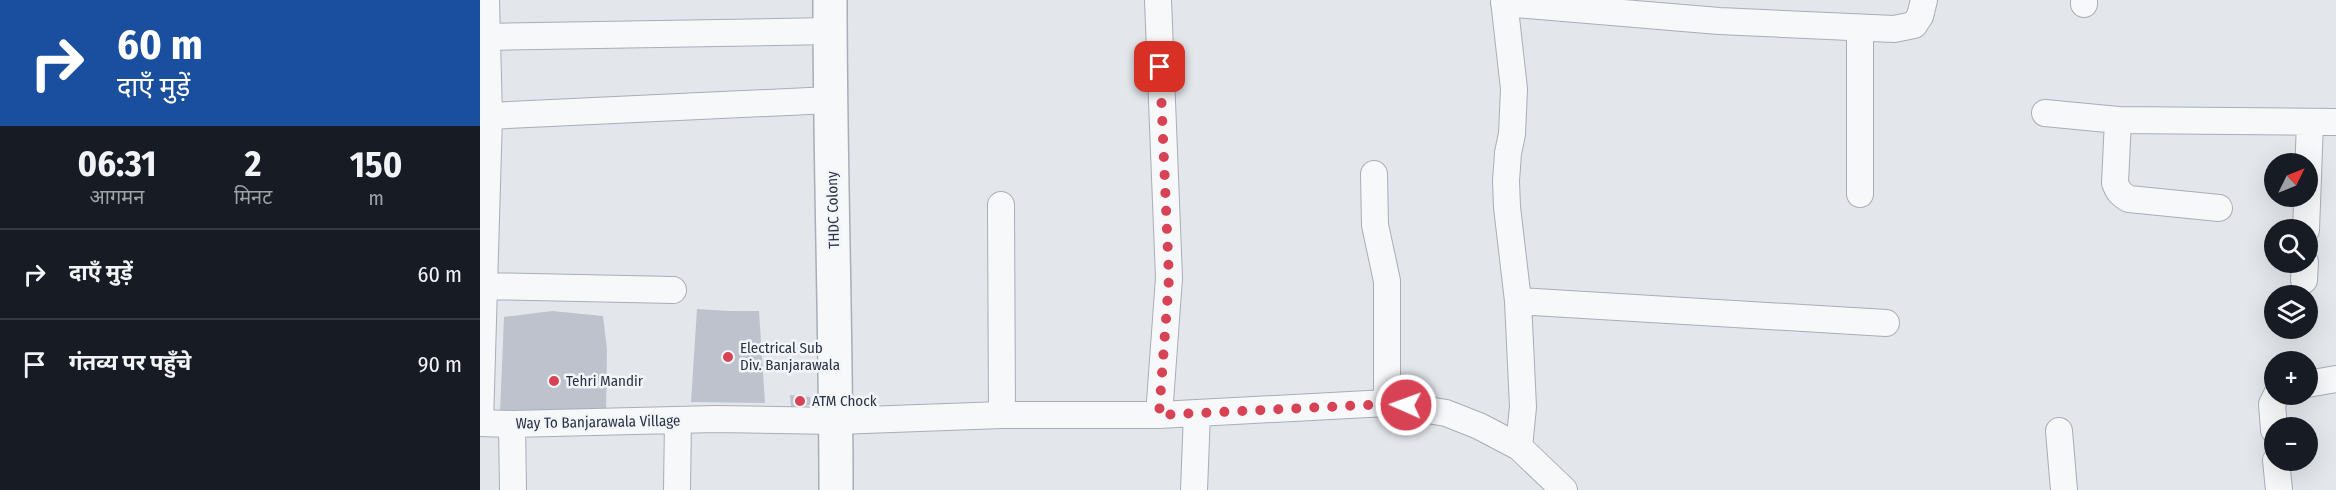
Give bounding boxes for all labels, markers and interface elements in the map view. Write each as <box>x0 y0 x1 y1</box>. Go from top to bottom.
text: 60 m <box>117 20 203 70</box>
icon: right <box>18 24 96 102</box>
pin <box>1134 41 1185 92</box>
icon: arrive <box>1143 50 1176 83</box>
text: दाएँ मुड़ें <box>117 71 190 103</box>
text: 06:31 <box>78 142 156 186</box>
text: 2 <box>245 142 261 186</box>
text: 150 <box>350 143 402 187</box>
north arrow <box>2264 153 2318 207</box>
map controls <box>2264 153 2318 471</box>
street label: THDC Colony <box>823 171 843 249</box>
text: आगमन <box>90 185 144 209</box>
text: मिनट <box>234 185 272 209</box>
text: m <box>368 186 384 210</box>
button: search <box>2264 219 2318 273</box>
icon: right <box>18 258 51 291</box>
text: दाएँ मुड़ें <box>69 259 133 286</box>
text: 60 m <box>418 261 462 288</box>
button: layers <box>2264 285 2318 339</box>
place label: Electrical Sub Div. Banjarawala <box>740 339 840 374</box>
icon: arrive <box>18 348 51 381</box>
text: गंतव्य पर पहुँचे <box>69 349 191 376</box>
marker: Electrical Sub Div. Banjarawala <box>721 350 735 364</box>
text: 90 m <box>418 351 462 378</box>
button: + <box>2264 351 2318 405</box>
place label: Tehri Mandir <box>566 372 644 390</box>
position arrow <box>1374 373 1438 437</box>
marker: Tehri Mandir <box>547 374 561 388</box>
place label: ATM Chock <box>812 392 877 410</box>
marker: ATM Chock <box>793 394 807 408</box>
street label: Way To Banjarawala Village <box>516 412 680 432</box>
button: − <box>2264 417 2318 471</box>

